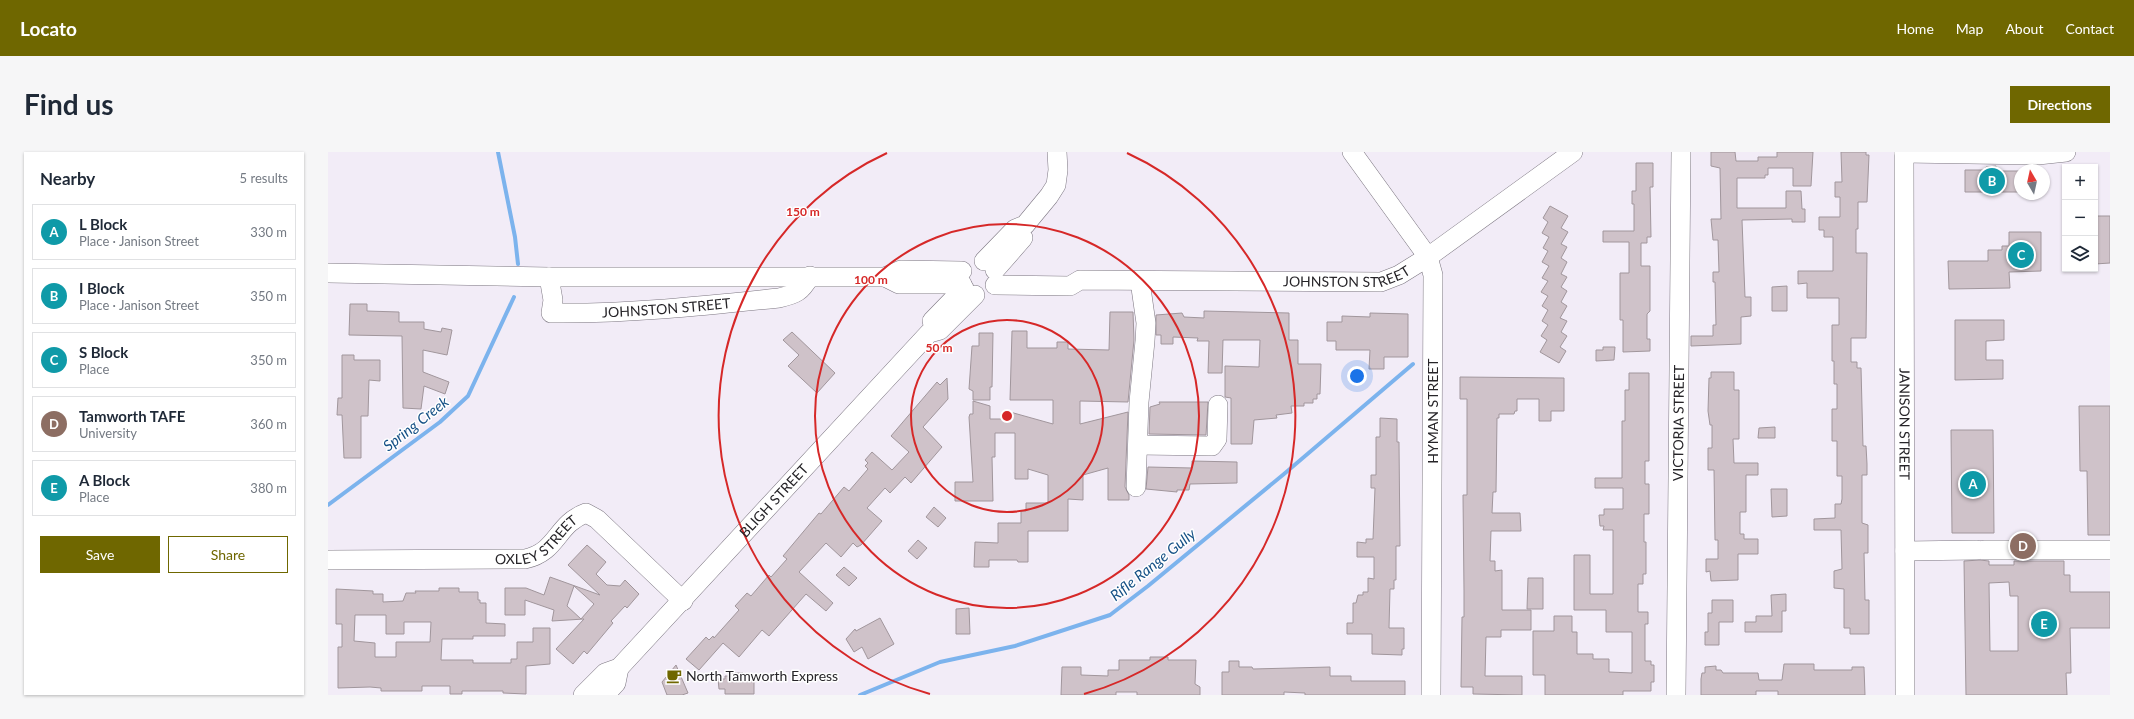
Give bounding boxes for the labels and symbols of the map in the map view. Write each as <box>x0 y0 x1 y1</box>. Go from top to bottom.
north arrow <box>2014 164 2050 200</box>
pin: B <box>1979 166 2005 196</box>
text: 150 m <box>786 204 820 219</box>
pin: C <box>2008 240 2034 270</box>
street label: JOHNSTON STREET <box>1283 261 1413 290</box>
text: 100 m <box>854 272 888 287</box>
street label: JOHNSTON STREET <box>602 294 732 320</box>
text: 50 m <box>926 340 952 355</box>
street label: HYMAN STREET <box>1424 358 1441 464</box>
street label: VICTORIA STREET <box>1669 364 1687 481</box>
your location <box>1347 366 1367 386</box>
street label: JANISON STREET <box>1896 368 1914 481</box>
water label: Spring Creek <box>379 391 452 454</box>
centre of rings <box>1000 409 1014 423</box>
street label: BLIGH STREET <box>735 460 812 541</box>
pin: A <box>1960 469 1986 499</box>
street label: OXLEY STREET <box>495 511 581 567</box>
water label: Rifle Range Gully <box>1106 524 1199 604</box>
pin: D <box>2010 531 2036 561</box>
pin: E <box>2031 609 2057 639</box>
cafe icon: North Tamworth Express <box>665 667 683 685</box>
place label: North Tamworth Express <box>686 667 838 684</box>

